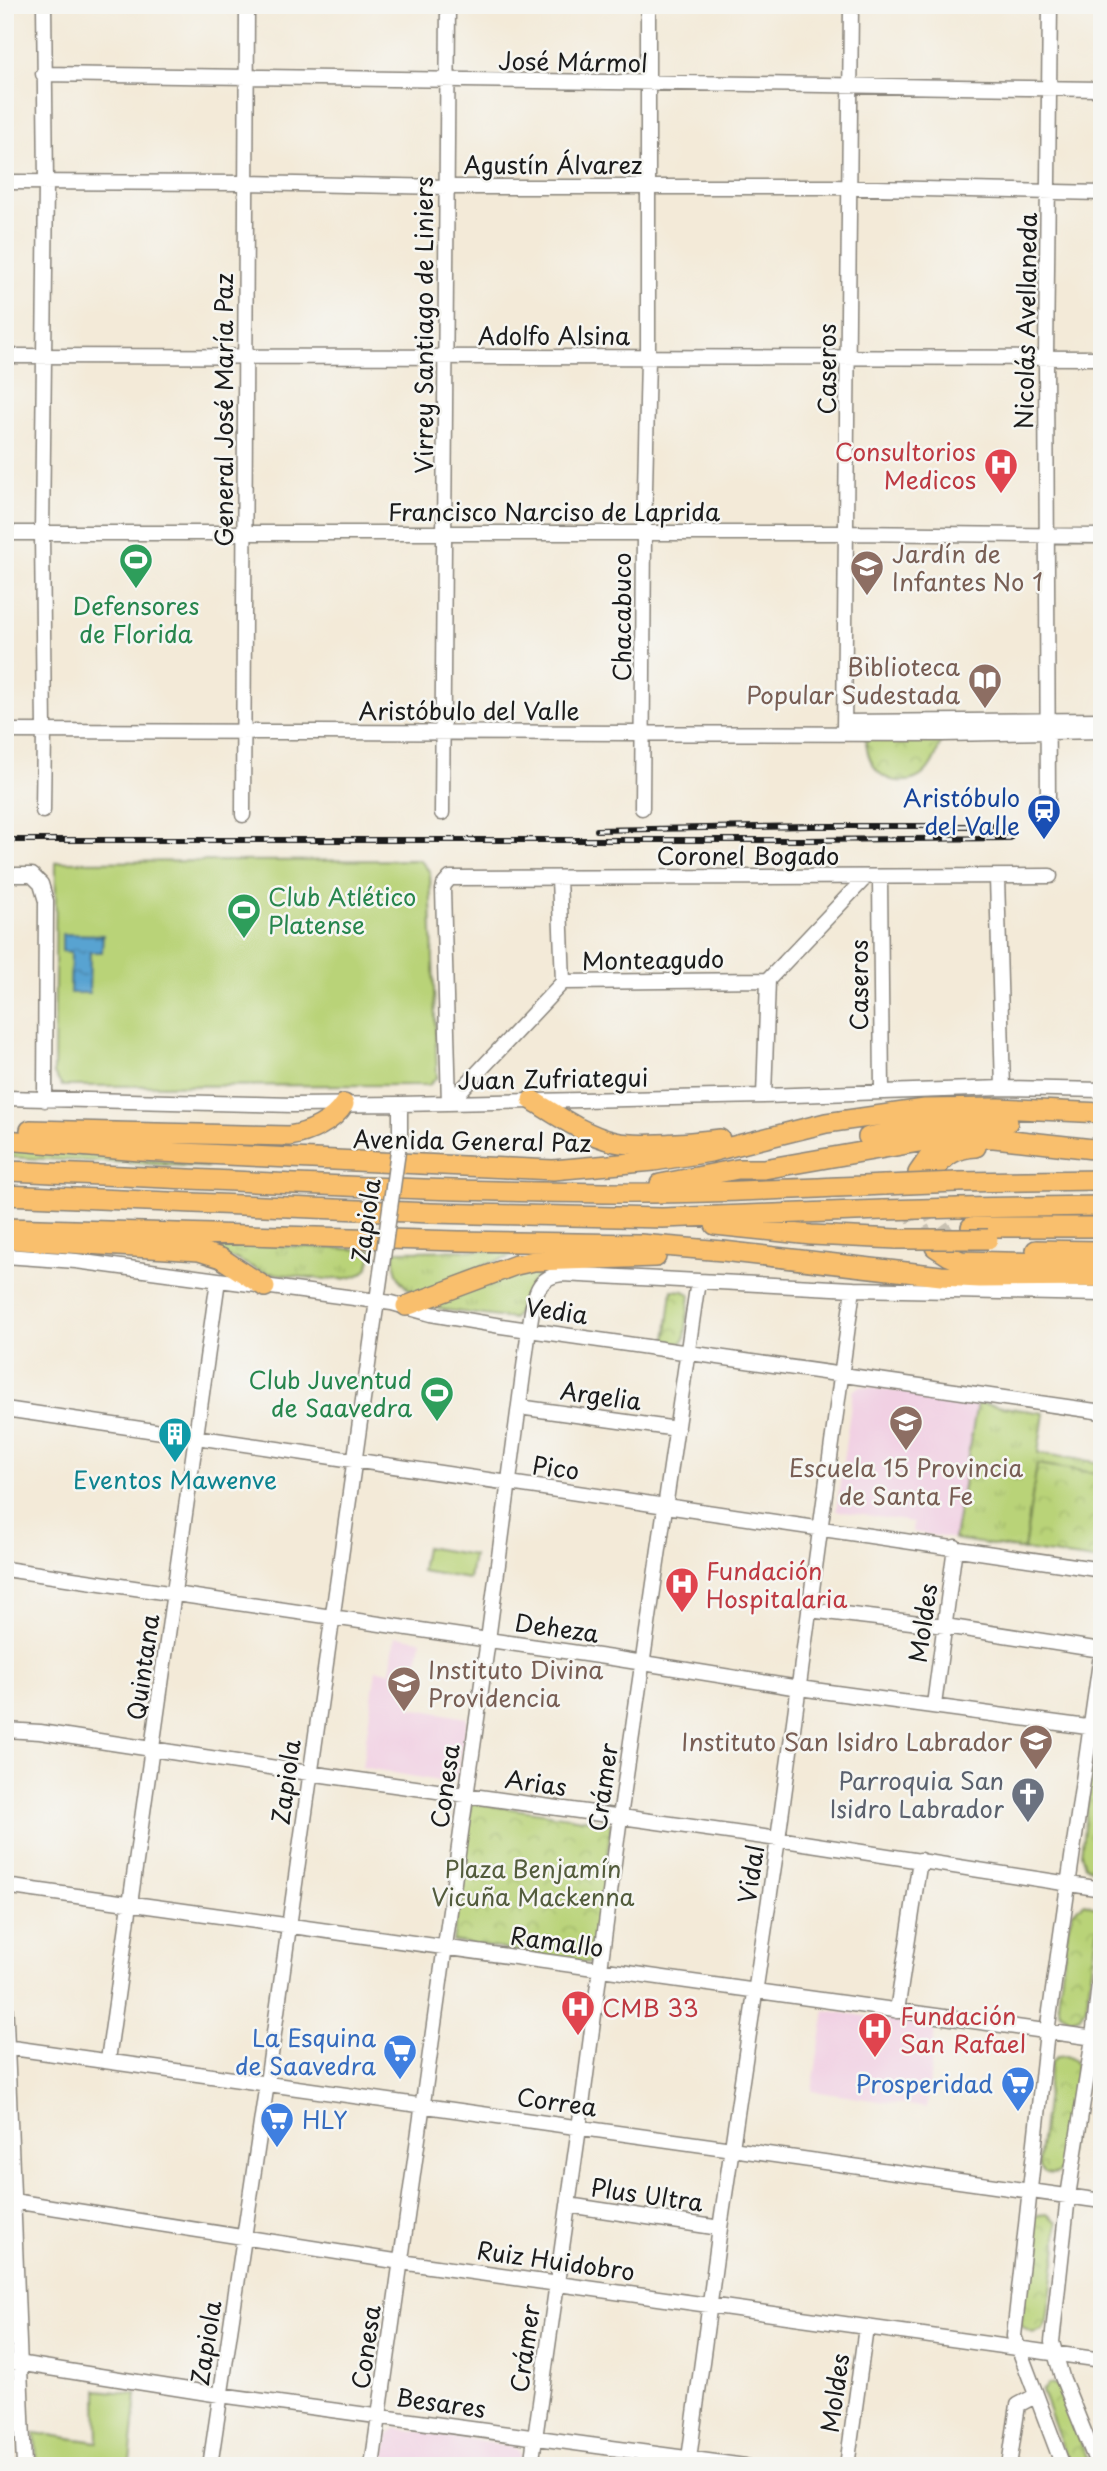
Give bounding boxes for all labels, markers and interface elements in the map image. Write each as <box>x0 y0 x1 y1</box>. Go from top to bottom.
street label: José Mármol <box>498 42 648 80</box>
street label: Agustín Álvarez <box>464 146 642 182</box>
street label: Virrey Santiago de Liniers <box>405 176 441 474</box>
street label: Nicolás Avellaneda <box>1005 212 1045 430</box>
street label: General José María Paz <box>205 273 241 547</box>
street label: Adolfo Alsina <box>478 317 630 353</box>
street label: Caseros <box>808 323 844 415</box>
place label: Consultorios Medicos <box>835 433 976 497</box>
hospital icon: Consultorios Medicos <box>982 446 1020 495</box>
street label: Francisco Narciso de Laprida <box>388 493 720 529</box>
place label: Jardín de Infantes No 1 <box>892 535 1043 599</box>
sports icon: Defensores de Florida <box>117 541 155 590</box>
school or university icon: Jardín de Infantes No 1 <box>848 548 886 597</box>
street label: Chacabuco <box>603 552 639 682</box>
place label: Defensores de Florida <box>73 587 199 651</box>
place label: Biblioteca Popular Sudestada <box>746 648 960 712</box>
library icon: Biblioteca Popular Sudestada <box>966 661 1004 710</box>
street label: Aristóbulo del Valle <box>358 692 580 728</box>
place label: Aristóbulo del Valle <box>903 779 1020 843</box>
station icon: Aristóbulo del Valle <box>1025 792 1063 841</box>
street label: Coronel Bogado <box>657 837 839 873</box>
place label: Club Atlético Platense <box>268 878 416 942</box>
sports icon: Club Atlético Platense <box>225 891 263 940</box>
street label: Caseros <box>840 939 876 1031</box>
street label: Monteagudo <box>582 940 724 978</box>
street label: Juan Zufriategui <box>457 1058 649 1098</box>
street label: Avenida General Paz <box>353 1120 591 1160</box>
street label: Zapiola <box>341 1176 389 1266</box>
street label: Vedia <box>524 1288 590 1332</box>
place label: Club Juventud de Saavedra <box>248 1361 412 1425</box>
street label: Argelia <box>558 1371 644 1419</box>
sports icon: Club Juventud de Saavedra <box>418 1374 456 1423</box>
school or university icon: Escuela 15 Provincia de Santa Fe <box>887 1403 925 1452</box>
building icon: Eventos Mawenve <box>156 1415 194 1464</box>
street label: Pico <box>530 1446 582 1488</box>
place label: Escuela 15 Provincia de Santa Fe <box>789 1449 1024 1513</box>
place label: Eventos Mawenve <box>73 1461 277 1497</box>
place label: Fundación Hospitalaria <box>706 1552 848 1616</box>
hospital icon: Fundación Hospitalaria <box>663 1565 701 1614</box>
street label: Moldes <box>899 1581 945 1665</box>
street label: Deheza <box>513 1603 601 1651</box>
street label: Quintana <box>117 1612 167 1722</box>
place label: Instituto Divina Providencia <box>428 1651 603 1715</box>
school or university icon: Instituto Divina Providencia <box>385 1664 423 1713</box>
school or university icon: Instituto San Isidro Labrador <box>1017 1722 1055 1771</box>
place label: Instituto San Isidro Labrador <box>681 1723 1012 1759</box>
street label: Zapiola <box>261 1737 309 1827</box>
street label: Crámer <box>578 1740 626 1834</box>
street label: Conesa <box>420 1742 468 1830</box>
street label: Arias <box>503 1760 569 1804</box>
place label: Parroquia San Isidro Labrador <box>830 1762 1005 1826</box>
church icon: Parroquia San Isidro Labrador <box>1009 1775 1047 1824</box>
street label: Vidal <box>728 1842 772 1906</box>
park label: Plaza Benjamín Vicuña Mackenna <box>432 1850 635 1914</box>
street label: Ramallo <box>508 1917 606 1965</box>
hospital icon: CMB 33 <box>559 1988 597 2037</box>
place label: CMB 33 <box>602 1989 699 2025</box>
place label: Fundación San Rafael <box>900 1997 1026 2061</box>
hospital icon: Fundación San Rafael <box>856 2010 894 2059</box>
place label: La Esquina de Saavedra <box>235 2019 376 2083</box>
supermarket icon: La Esquina de Saavedra <box>381 2032 419 2081</box>
supermarket icon: Prosperidad <box>999 2064 1037 2113</box>
place label: Prosperidad <box>855 2065 993 2101</box>
street label: Correa <box>515 2078 599 2124</box>
supermarket icon: HLY <box>258 2100 296 2149</box>
place label: HLY <box>302 2101 348 2137</box>
street label: Plus Ultra <box>588 2168 706 2220</box>
street label: Ruiz Huidobro <box>475 2231 637 2289</box>
street label: Zapiola <box>181 2298 229 2388</box>
street label: Crámer <box>500 2301 548 2395</box>
street label: Conesa <box>341 2303 389 2391</box>
street label: Moldes <box>811 2351 857 2435</box>
street label: Besares <box>394 2378 488 2426</box>

